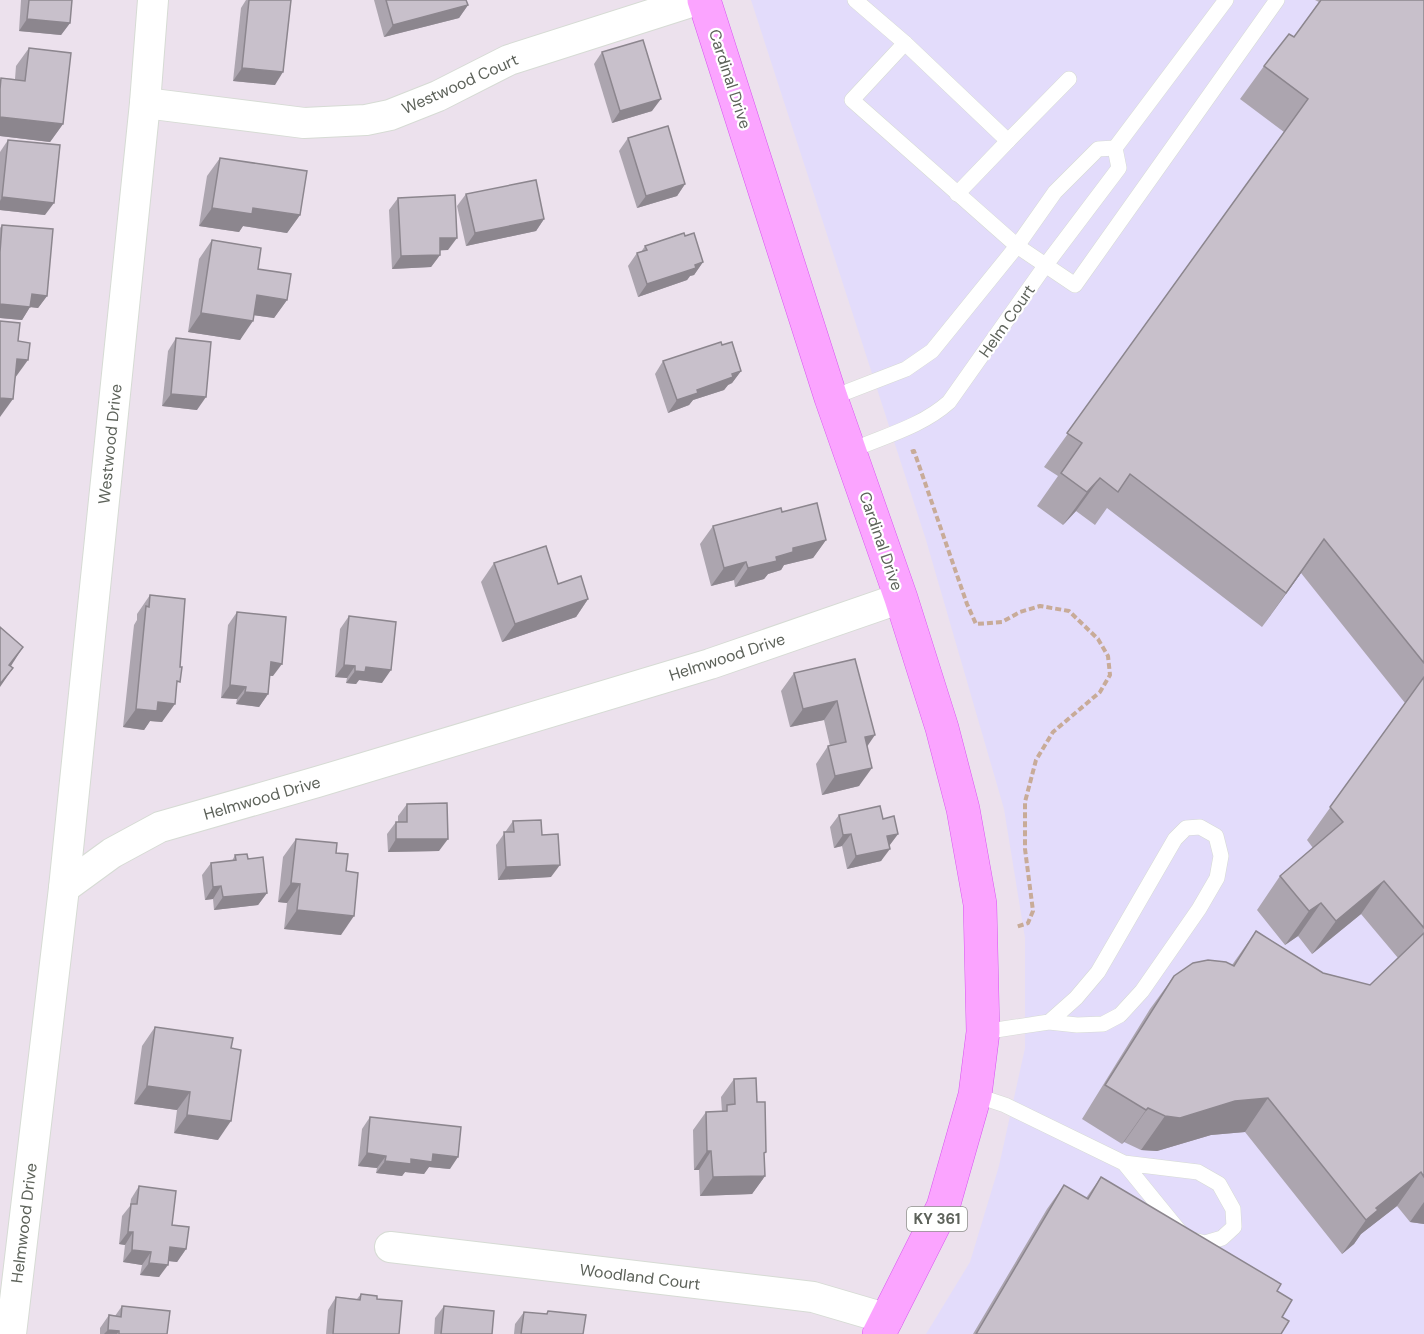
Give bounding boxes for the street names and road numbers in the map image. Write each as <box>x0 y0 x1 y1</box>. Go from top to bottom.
street label: Cardinal Drive <box>704 27 756 131</box>
street label: Westwood Court <box>399 49 521 119</box>
street label: Helm Court <box>974 280 1040 362</box>
street label: Westwood Drive <box>93 383 127 505</box>
street label: Cardinal Drive <box>854 489 908 593</box>
street label: Helmwood Drive <box>666 628 788 686</box>
street label: Helmwood Drive <box>201 771 323 825</box>
street label: Helmwood Drive <box>6 1162 42 1284</box>
road number: KY 361 <box>907 1207 967 1231</box>
street label: Woodland Court <box>578 1259 702 1295</box>

